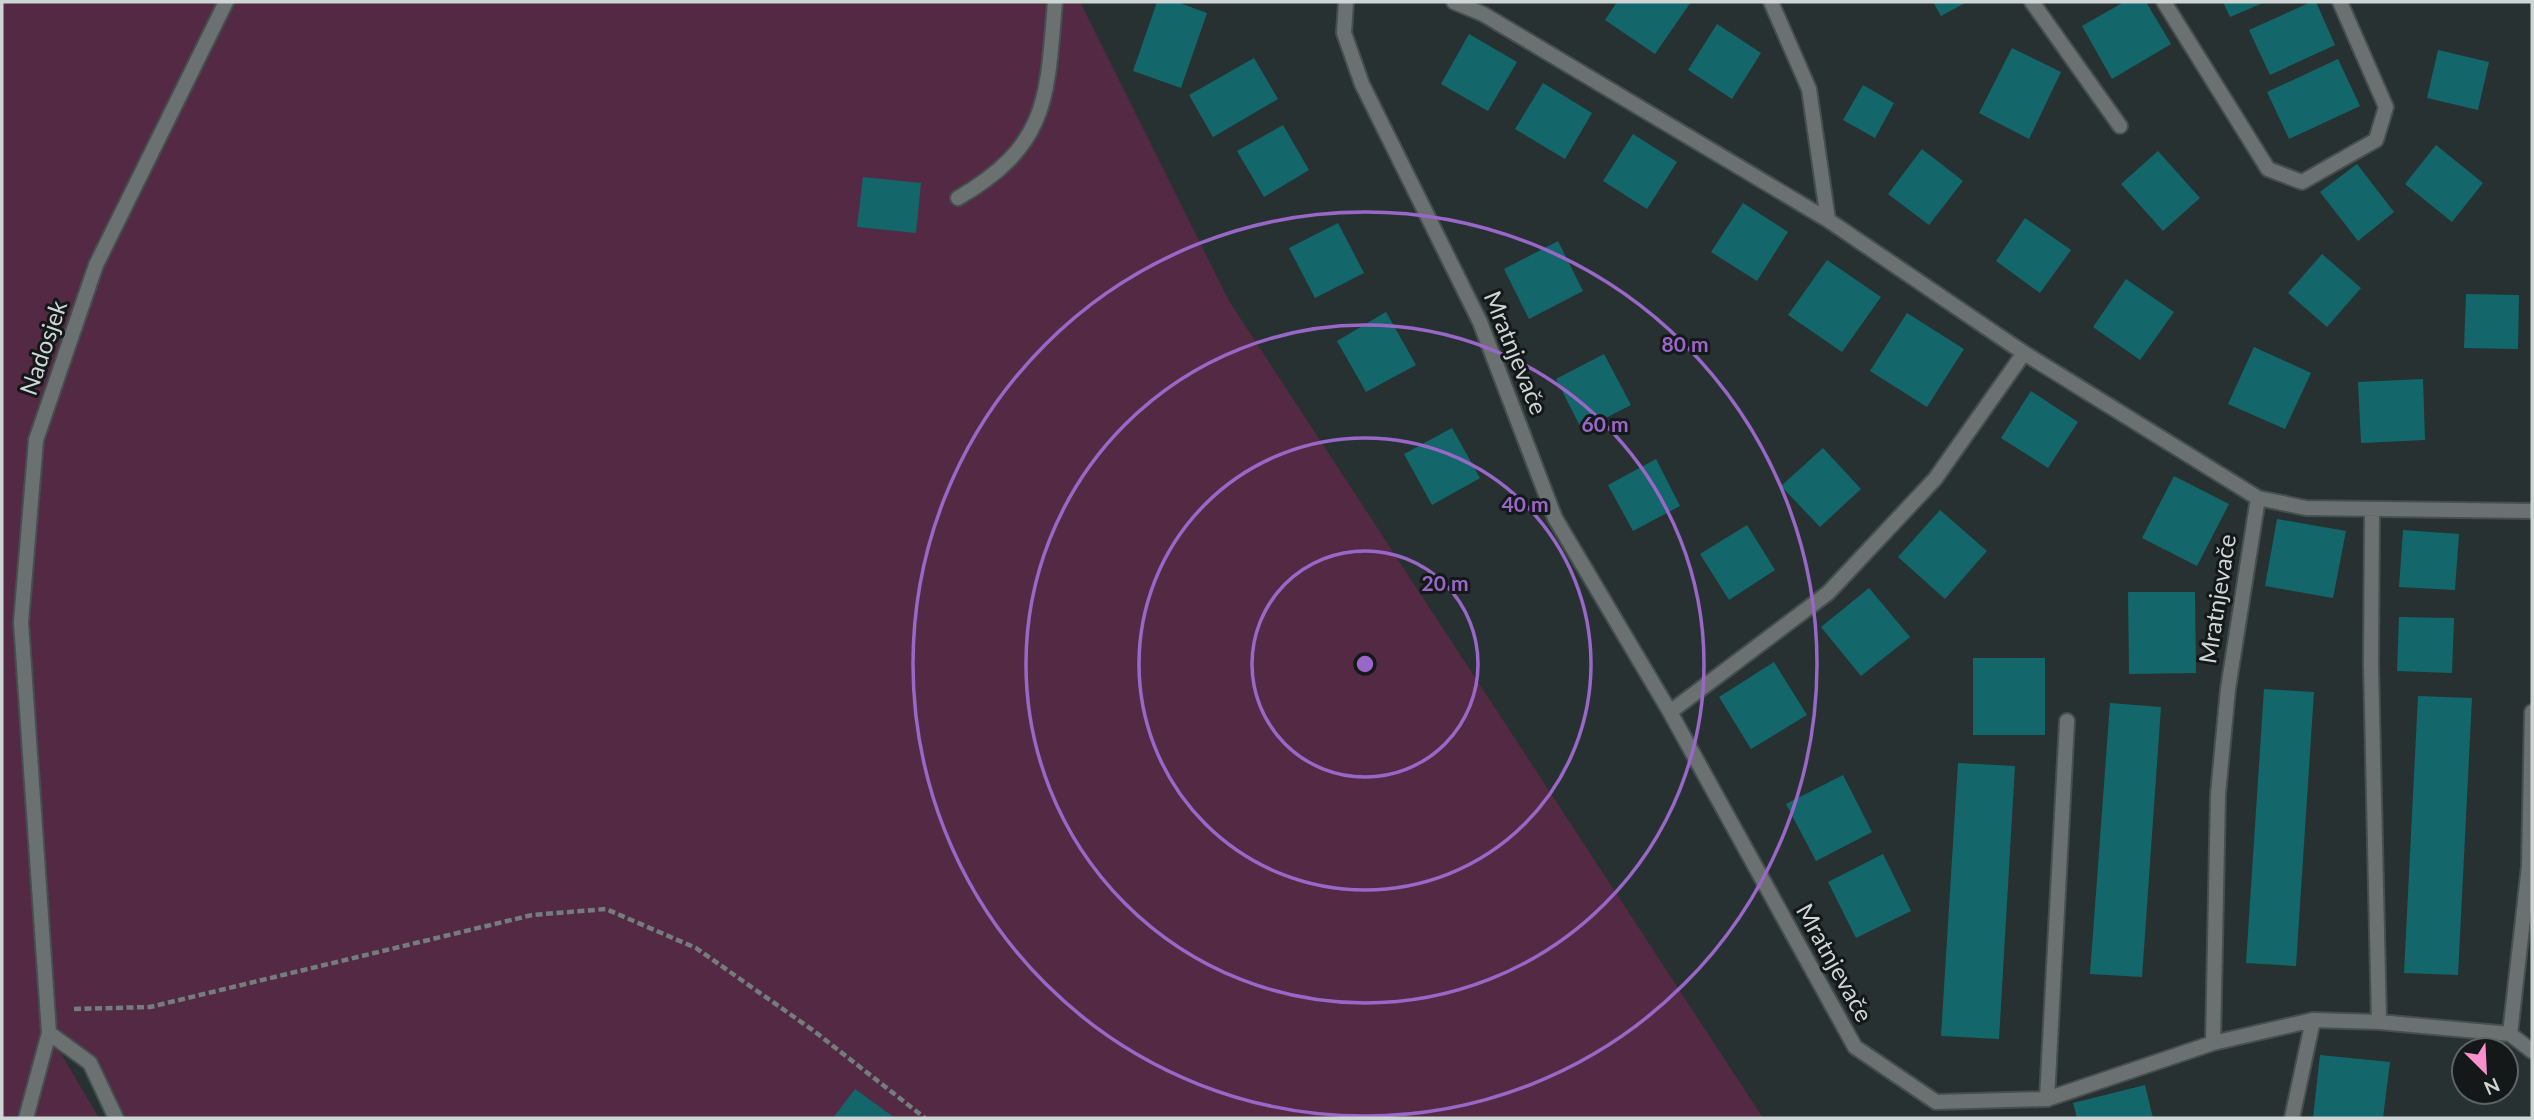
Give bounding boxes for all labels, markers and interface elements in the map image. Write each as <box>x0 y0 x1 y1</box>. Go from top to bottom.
street label: Mratnjevače <box>1478 286 1554 418</box>
street label: Nadosjek <box>13 296 72 399</box>
text: 80 m <box>1661 331 1709 356</box>
text: 60 m <box>1581 411 1629 436</box>
text: 40 m <box>1501 491 1549 516</box>
street label: Mratnjevače <box>2192 532 2241 666</box>
text: 20 m <box>1421 570 1469 595</box>
centre of rings <box>1353 652 1377 676</box>
street label: Mratnjevače <box>1791 898 1880 1026</box>
north arrow <box>2450 1036 2520 1106</box>
text: N <box>2481 1074 2503 1100</box>

